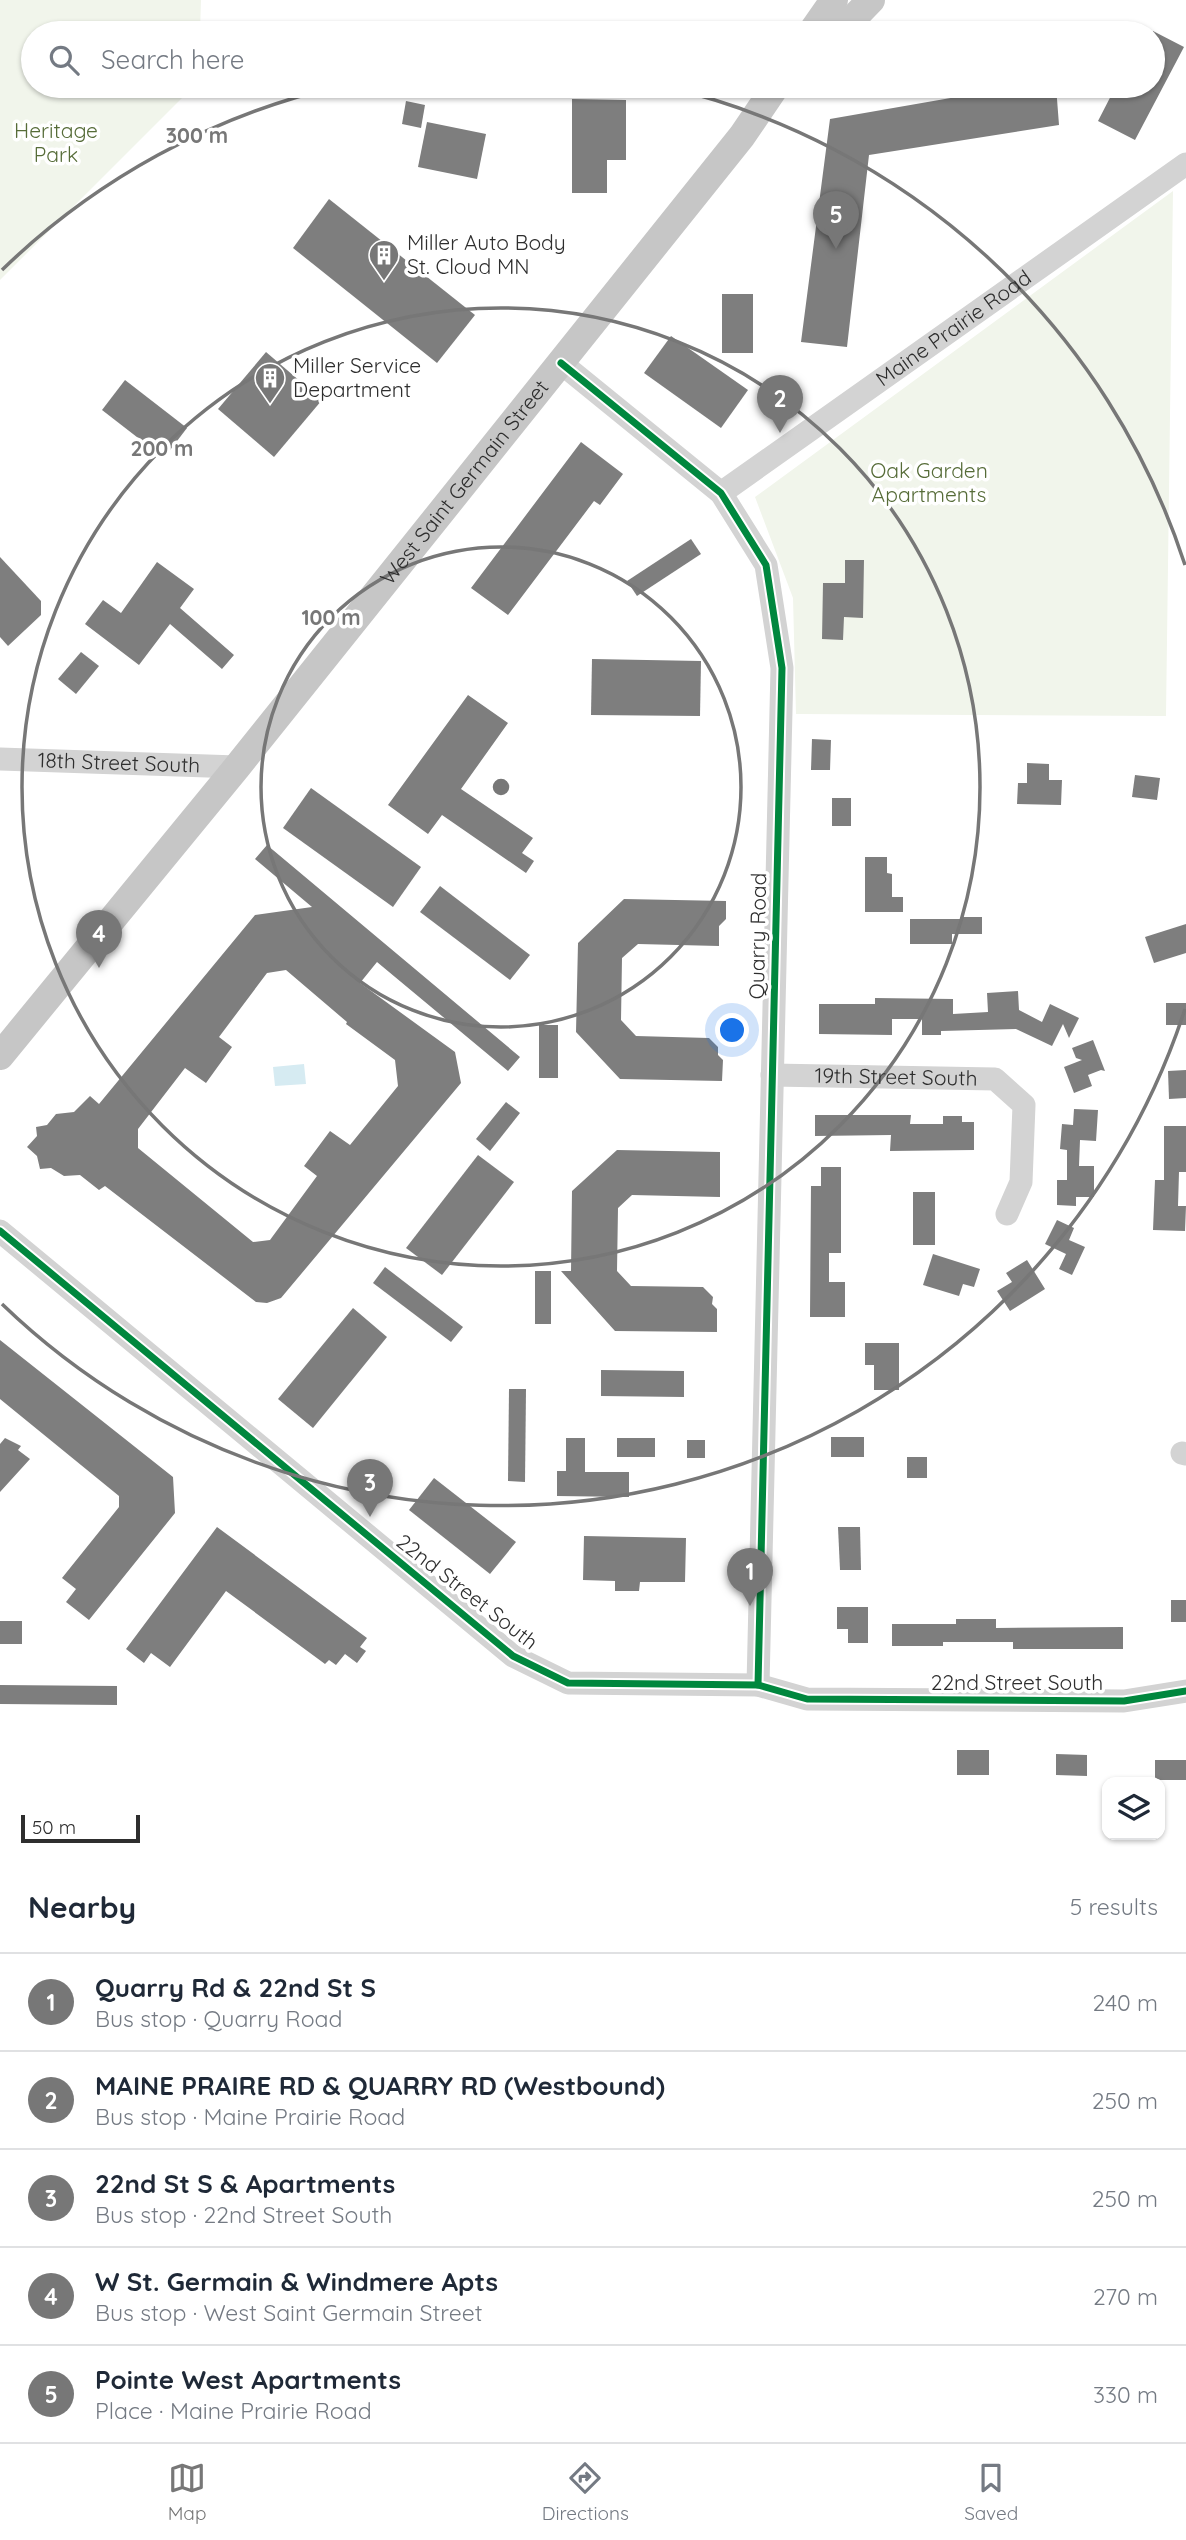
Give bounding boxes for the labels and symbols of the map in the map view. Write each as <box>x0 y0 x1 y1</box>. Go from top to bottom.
park label: Heritage Park <box>14 117 98 167</box>
text: 300 m <box>166 122 228 148</box>
pin: 5 <box>813 191 859 249</box>
place label: Miller Auto Body St. Cloud MN <box>407 229 566 279</box>
building icon: Miller Auto Body St. Cloud MN <box>367 238 401 282</box>
street label: Maine Prairie Road <box>870 264 1036 391</box>
place label: Miller Service Department <box>293 352 421 402</box>
building icon: Miller Service Department <box>253 361 287 405</box>
street label: West Saint Germain Street <box>374 374 554 590</box>
pin: 2 <box>757 375 803 433</box>
text: 200 m <box>131 435 193 461</box>
park label: Oak Garden Apartments <box>870 457 988 507</box>
text: 100 m <box>301 604 361 630</box>
street label: 18th Street South <box>37 746 201 778</box>
centre of rings <box>489 775 513 799</box>
street label: Quarry Road <box>743 872 771 1000</box>
pin: 4 <box>76 910 122 968</box>
your location <box>715 1013 749 1047</box>
street label: 19th Street South <box>814 1062 978 1091</box>
pin: 3 <box>347 1459 393 1517</box>
street label: 22nd Street South <box>392 1528 544 1655</box>
pin: 1 <box>727 1548 773 1606</box>
street label: 22nd Street South <box>931 1669 1103 1695</box>
scale bar <box>21 1812 140 1844</box>

